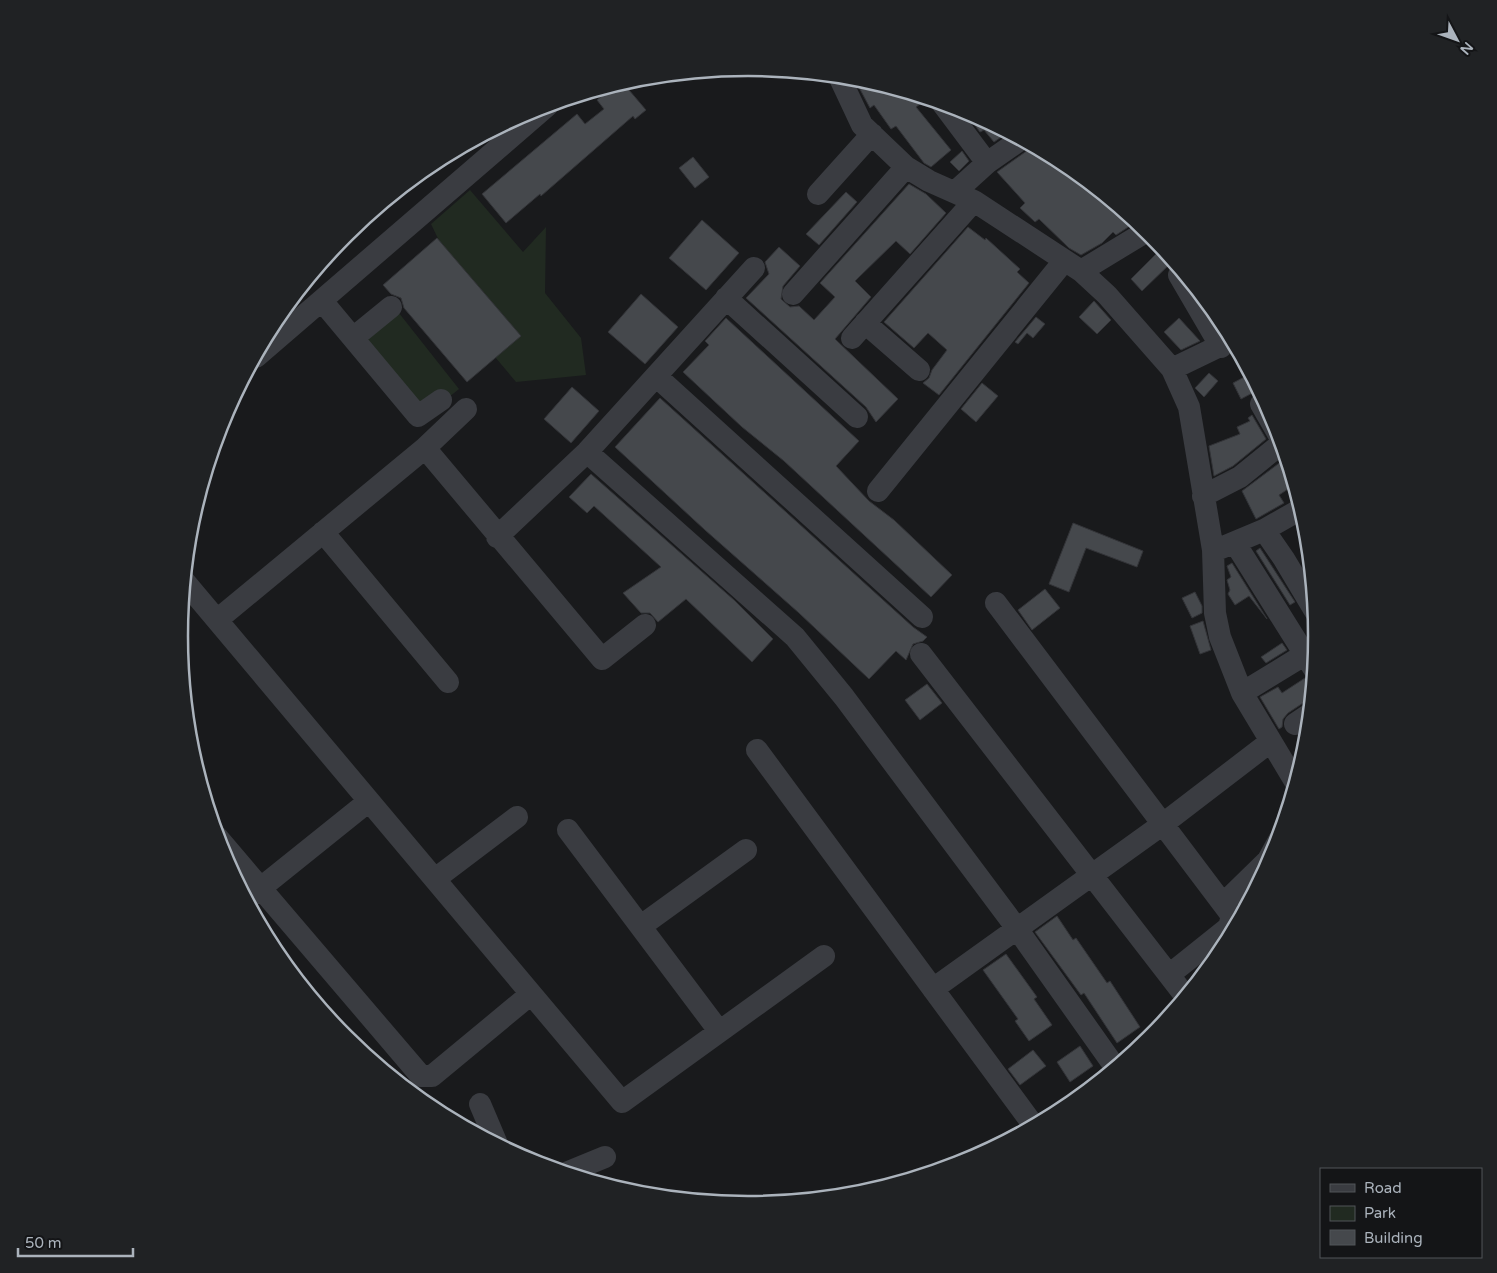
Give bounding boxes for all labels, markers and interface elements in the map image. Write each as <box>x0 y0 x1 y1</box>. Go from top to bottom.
north arrow <box>1432 15 1482 65</box>
text: N <box>1456 38 1477 58</box>
legend <box>1320 1168 1482 1258</box>
text: Road <box>1364 1179 1402 1197</box>
text: Park <box>1364 1204 1396 1222</box>
scale bar <box>18 1226 132 1258</box>
text: Building <box>1364 1229 1423 1247</box>
text: 50 m <box>25 1234 62 1252</box>

